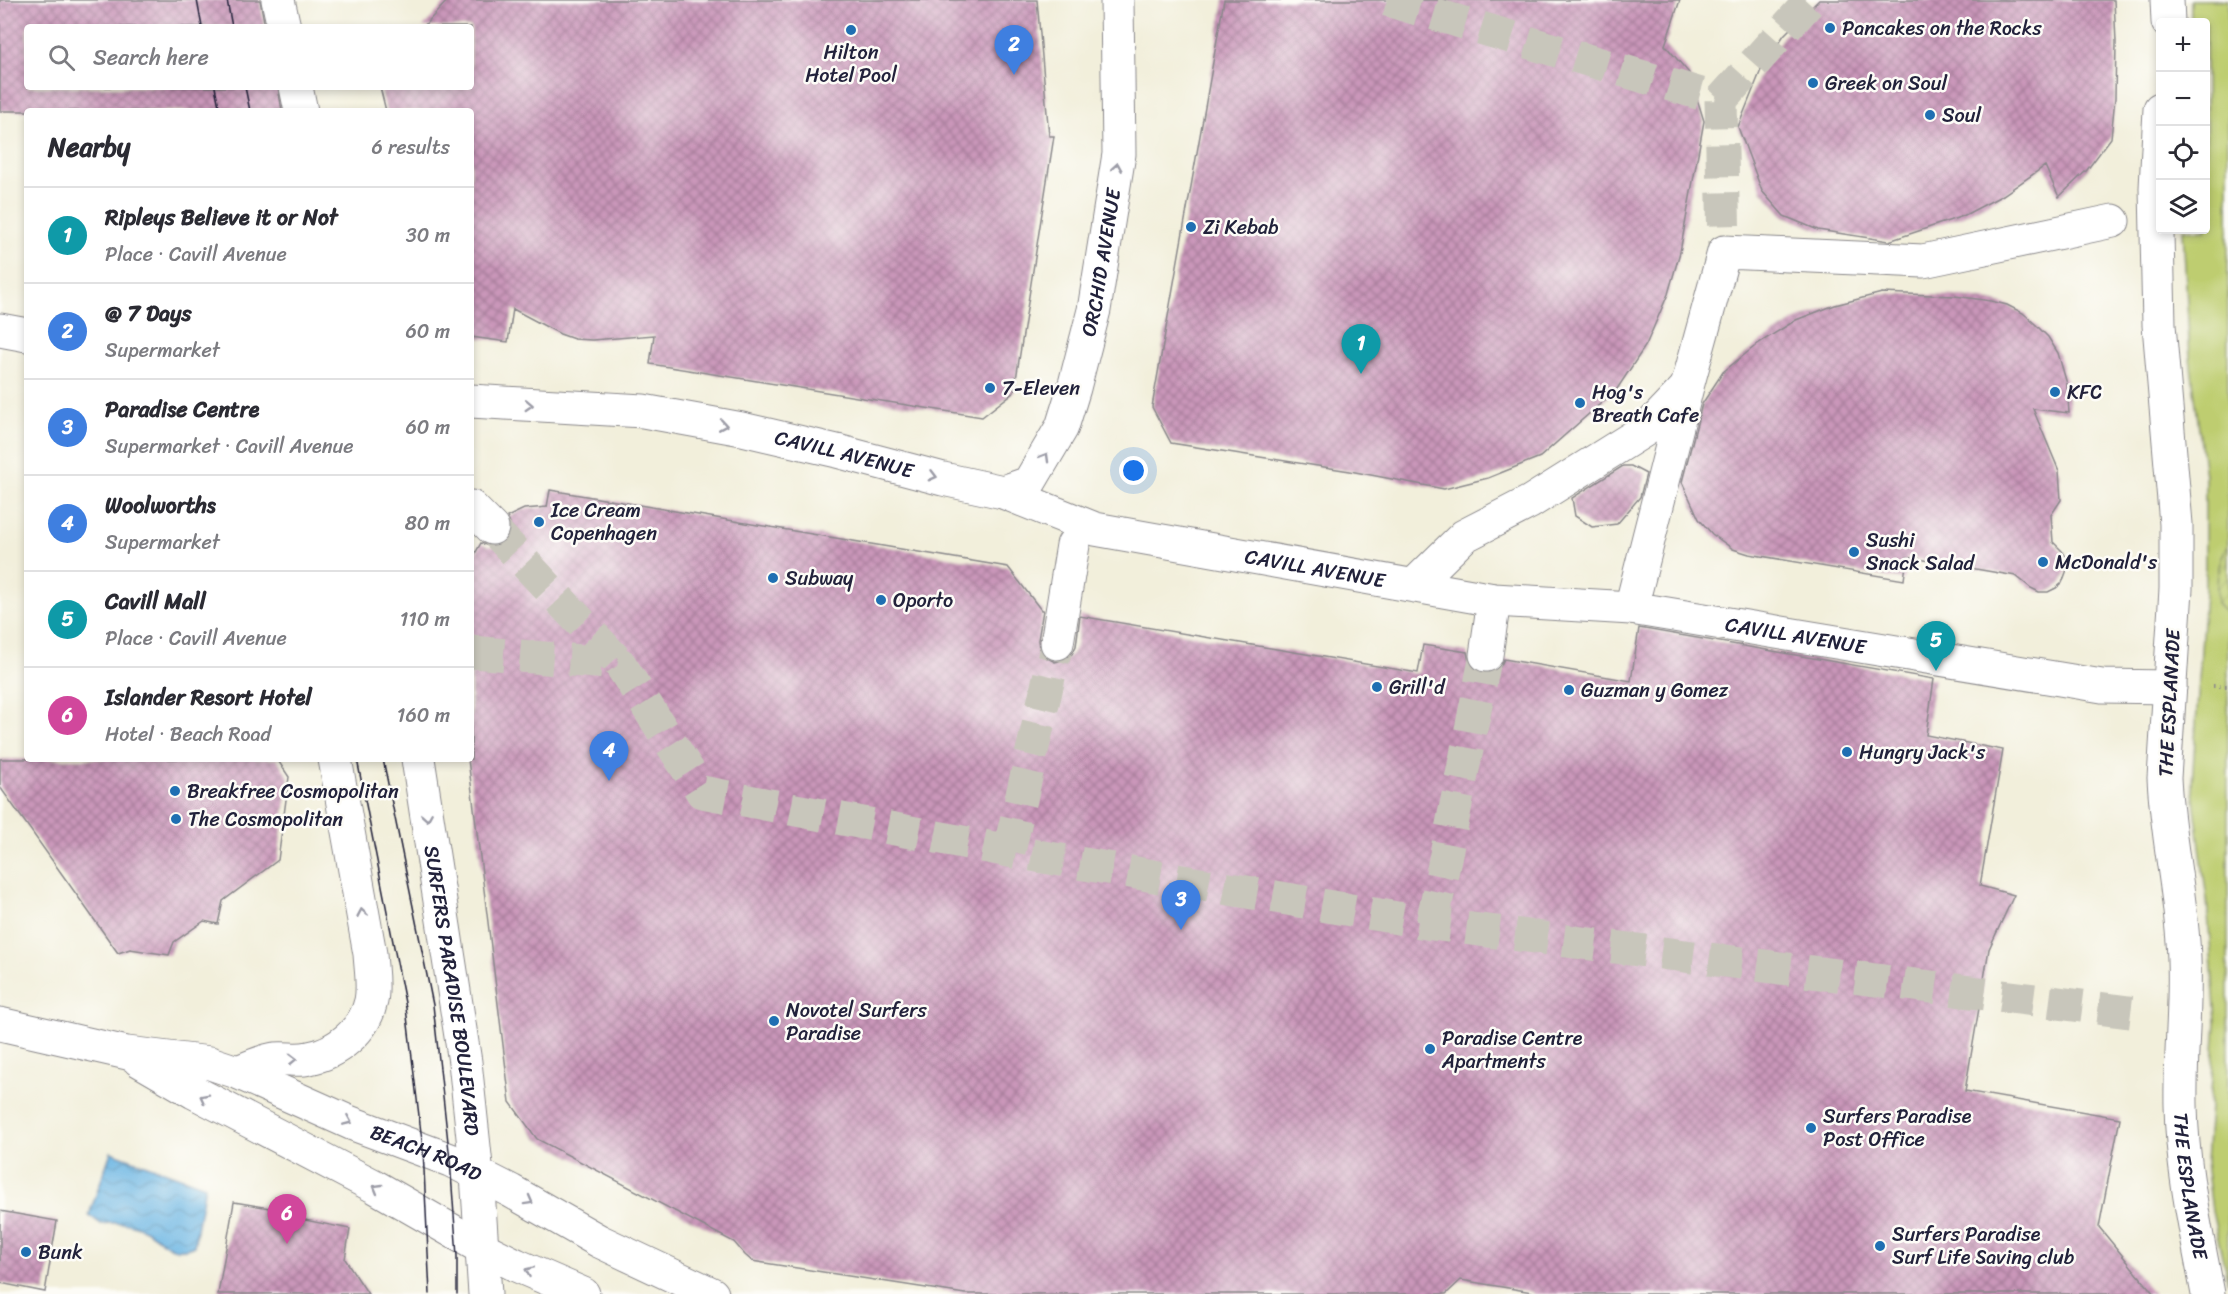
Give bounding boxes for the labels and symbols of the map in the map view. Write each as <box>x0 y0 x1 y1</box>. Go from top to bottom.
place label: Pancakes on the Rocks <box>1842 11 2042 46</box>
marker: Pancakes on the Rocks <box>1823 21 1837 35</box>
marker: Hilton Hotel Pool <box>844 23 858 37</box>
pin: 2 <box>994 26 1034 75</box>
place label: Hilton Hotel Pool <box>805 35 897 93</box>
place label: Greek on Soul <box>1825 66 1948 101</box>
marker: Greek on Soul <box>1806 76 1820 90</box>
place label: Soul <box>1942 98 1982 133</box>
marker: Soul <box>1923 108 1937 122</box>
one-way arrow <box>1111 163 1123 172</box>
street label: ORCHID AVENUE <box>1071 184 1132 340</box>
place label: Zi Kebab <box>1203 210 1279 245</box>
marker: Zi Kebab <box>1184 220 1198 234</box>
pin: 1 <box>1342 324 1380 374</box>
place label: 7-Eleven <box>1002 371 1080 406</box>
place label: Hog's Breath Cafe <box>1592 375 1699 433</box>
place label: KFC <box>2067 375 2102 410</box>
marker: 7-Eleven <box>983 381 997 395</box>
marker: KFC <box>2048 385 2062 399</box>
marker: Hog's Breath Cafe <box>1573 396 1587 410</box>
one-way arrow <box>525 399 534 412</box>
one-way arrow <box>718 419 728 431</box>
street label: CAVILL AVENUE <box>771 420 919 489</box>
one-way arrow <box>1038 453 1049 463</box>
your location <box>1119 456 1148 485</box>
one-way arrow <box>928 469 938 482</box>
place label: Ice Cream Copenhagen <box>550 493 657 551</box>
marker: Ice Cream Copenhagen <box>532 515 546 529</box>
place label: Sushi Snack Salad <box>1866 523 1976 581</box>
street label: CAVILL AVENUE <box>1242 539 1389 599</box>
marker: Sushi Snack Salad <box>1847 545 1861 559</box>
place label: McDonald's <box>2055 545 2158 580</box>
marker: McDonald's <box>2036 555 2050 569</box>
place label: Subway <box>785 561 854 596</box>
marker: Subway <box>766 571 780 585</box>
place label: Oporto <box>893 583 953 618</box>
marker: Oporto <box>874 593 888 607</box>
street label: CAVILL AVENUE <box>1723 607 1870 665</box>
pin: 5 <box>1916 622 1956 671</box>
street label: THE ESPLANADE <box>2148 626 2191 778</box>
place label: Grill'd <box>1389 670 1446 705</box>
place label: Guzman y Gomez <box>1581 673 1729 708</box>
marker: Grill'd <box>1370 680 1384 694</box>
marker: Guzman y Gomez <box>1562 683 1576 697</box>
pin: 4 <box>590 732 628 781</box>
place label: Hungry Jack's <box>1859 735 1986 770</box>
marker: Hungry Jack's <box>1840 745 1854 759</box>
place label: Breakfree Cosmopolitan <box>187 774 399 809</box>
marker: Breakfree Cosmopolitan <box>168 784 182 798</box>
place label: The Cosmopolitan <box>188 802 343 837</box>
one-way arrow <box>420 811 433 821</box>
marker: The Cosmopolitan <box>169 812 183 826</box>
street label: SURFERS PARADISE BOULEVARD <box>414 843 490 1137</box>
pin: 3 <box>1162 880 1200 930</box>
one-way arrow <box>357 908 369 917</box>
place label: Novotel Surfers Paradise <box>786 993 927 1051</box>
marker: Novotel Surfers Paradise <box>767 1014 781 1028</box>
place label: Paradise Centre Apartments <box>1441 1021 1583 1079</box>
marker: Paradise Centre Apartments <box>1423 1042 1437 1056</box>
one-way arrow <box>288 1053 297 1066</box>
one-way arrow <box>200 1093 211 1105</box>
place label: Surfers Paradise Post Office <box>1823 1099 1972 1157</box>
street label: THE ESPLANADE <box>2163 1112 2218 1264</box>
one-way arrow <box>342 1114 353 1126</box>
street label: BEACH ROAD <box>365 1115 488 1191</box>
marker: Surfers Paradise Post Office <box>1804 1121 1818 1135</box>
one-way arrow <box>373 1184 383 1195</box>
pin: 6 <box>268 1194 306 1244</box>
one-way arrow <box>523 1194 533 1206</box>
place label: Surfers Paradise Surf Life Saving club <box>1892 1217 2075 1275</box>
place label: Bunk <box>38 1235 83 1270</box>
marker: Surfers Paradise Surf Life Saving club <box>1873 1239 1887 1253</box>
marker: Bunk <box>19 1245 33 1259</box>
one-way arrow <box>524 1266 535 1278</box>

